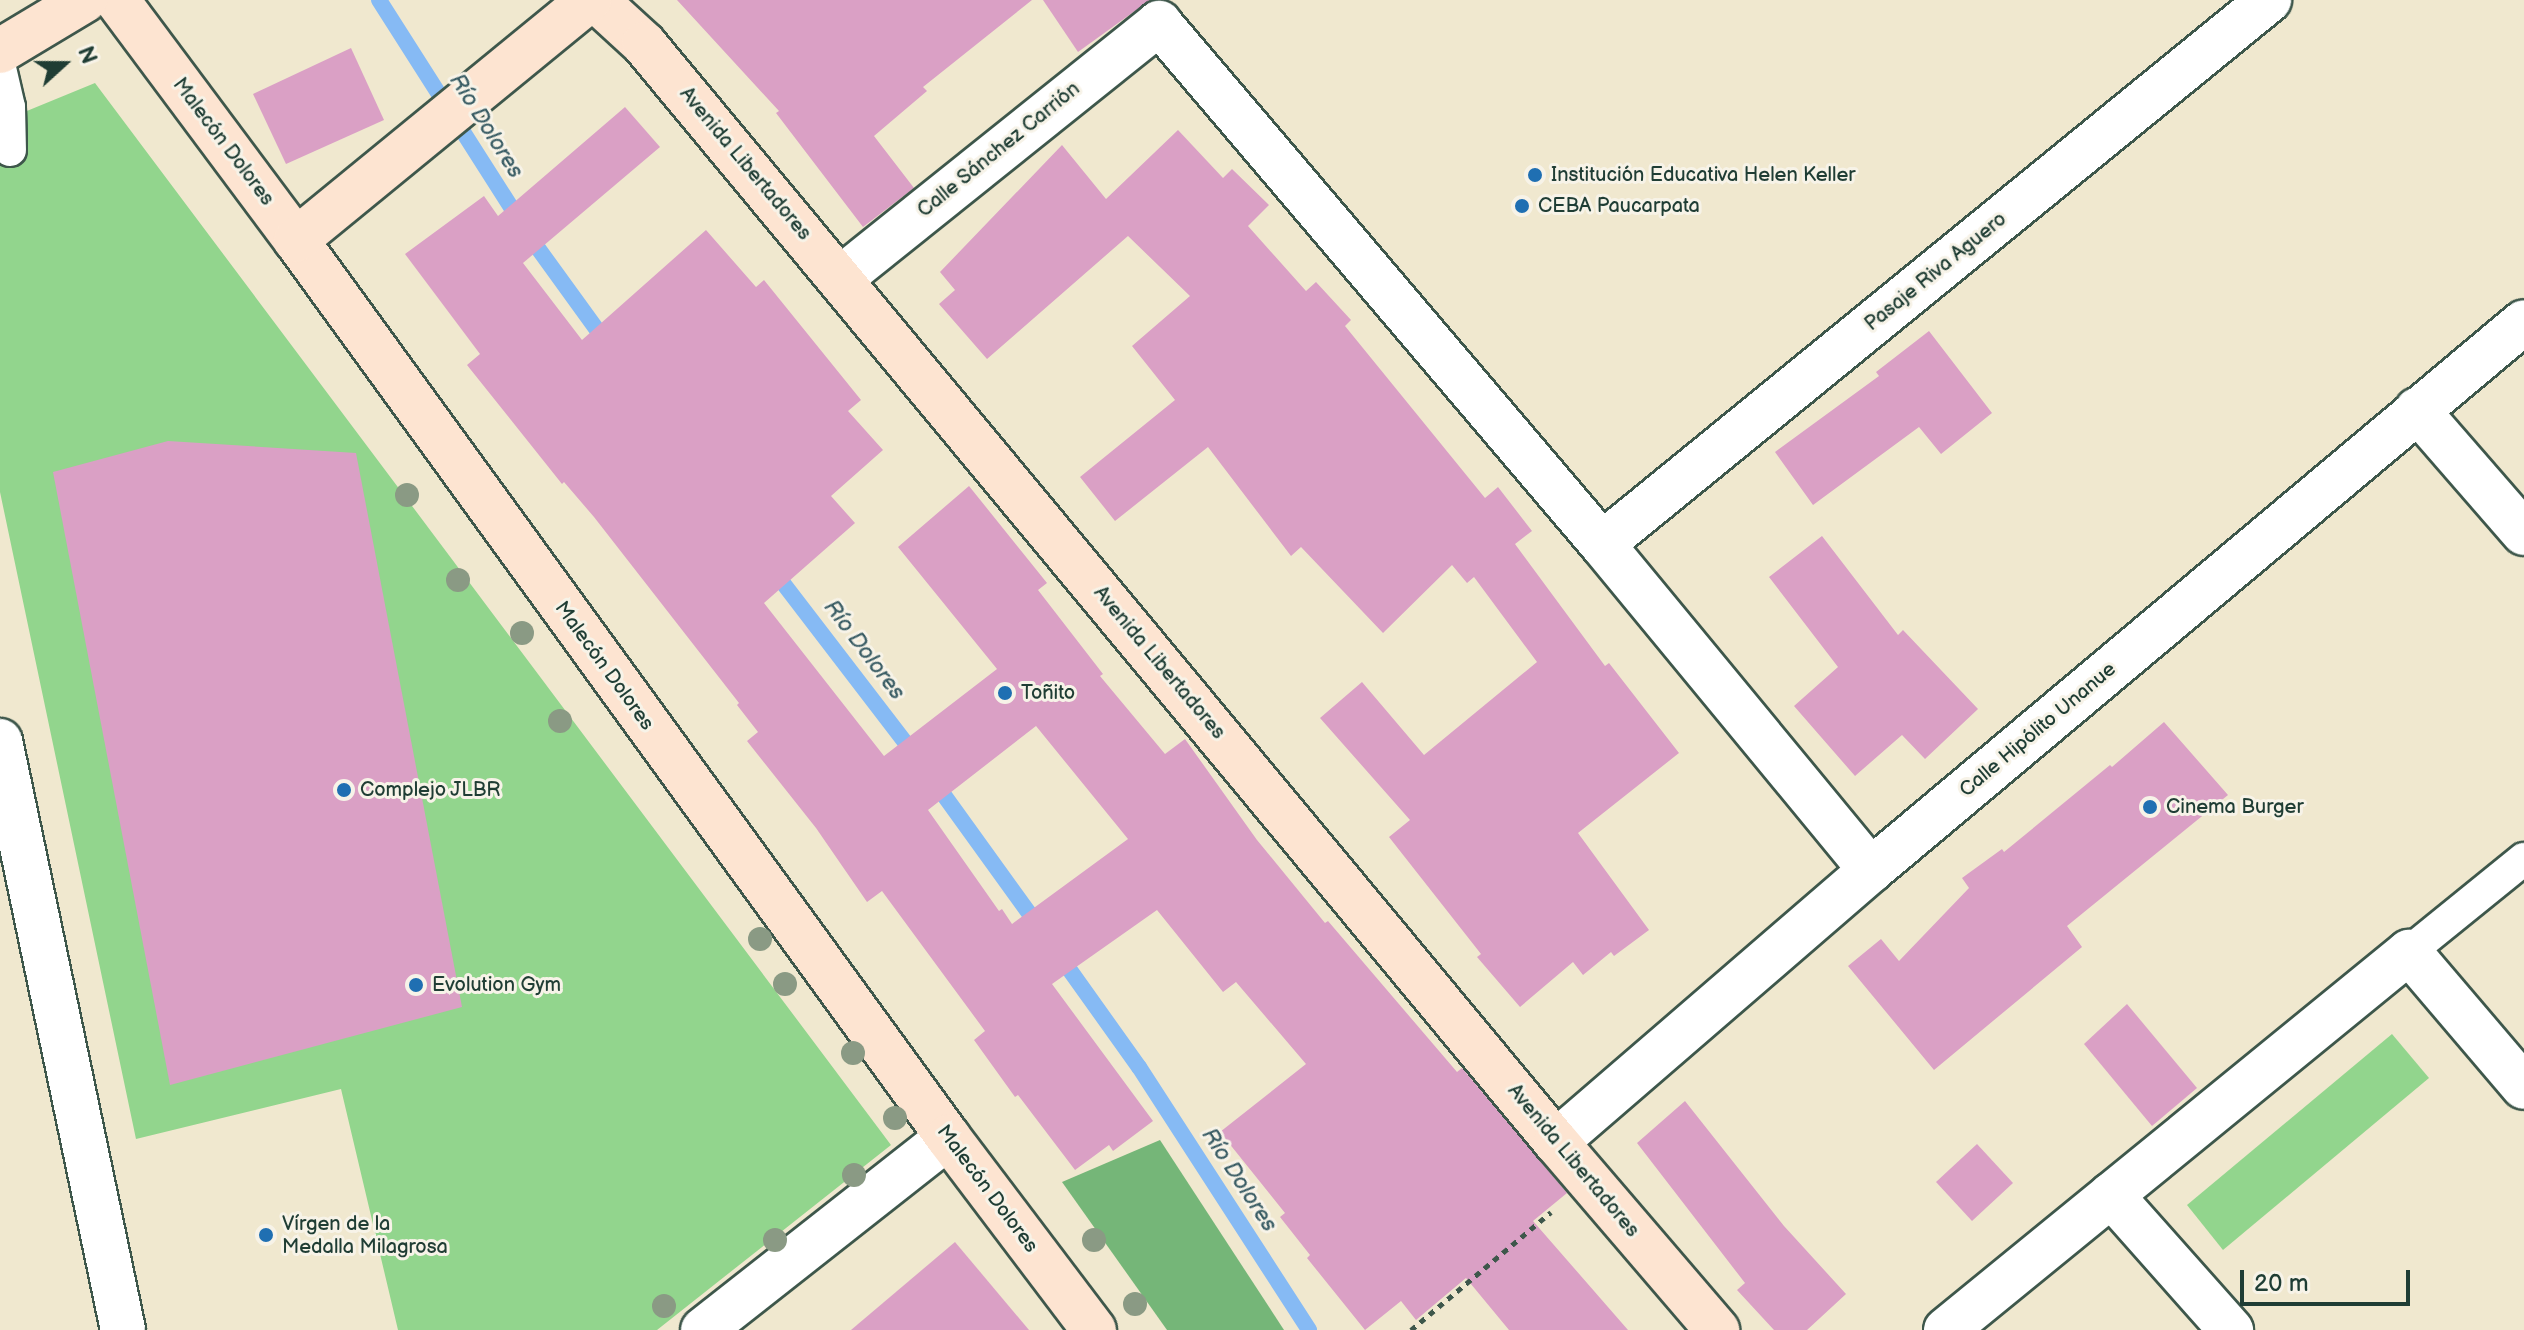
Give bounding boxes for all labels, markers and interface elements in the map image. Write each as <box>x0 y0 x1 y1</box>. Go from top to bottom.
north arrow <box>24 24 104 104</box>
text: N <box>71 43 102 68</box>
water label: Río Dolores <box>444 69 528 183</box>
street label: Malecón Dolores <box>167 74 279 210</box>
street label: Calle Sánchez Carrión <box>913 77 1085 223</box>
street label: Avenida Libertadores <box>674 83 816 245</box>
place label: Institución Educativa Helen Keller <box>1551 163 1855 187</box>
marker: Institución Educativa Helen Keller <box>1526 166 1544 184</box>
place label: CEBA Paucarpata <box>1538 194 1700 218</box>
marker: CEBA Paucarpata <box>1513 197 1531 215</box>
street label: Pasaje Riva Aguero <box>1860 208 2012 336</box>
street label: Avenida Libertadores <box>1088 582 1230 744</box>
water label: Río Dolores <box>818 595 910 705</box>
street label: Malecón Dolores <box>549 597 659 735</box>
street label: Calle Hipólito Unanue <box>1955 658 2121 802</box>
place label: Toñito <box>1021 681 1075 705</box>
marker: Toñito <box>996 684 1014 702</box>
place label: Complejo JLBR <box>360 778 502 802</box>
marker: Complejo JLBR <box>335 781 353 799</box>
place label: Cinema Burger <box>2166 795 2304 819</box>
marker: Cinema Burger <box>2141 798 2159 816</box>
place label: Evolution Gym <box>432 973 561 997</box>
marker: Evolution Gym <box>407 976 425 994</box>
street label: Avenida Libertadores <box>1502 1080 1644 1242</box>
street label: Malecón Dolores <box>931 1121 1043 1257</box>
water label: Río Dolores <box>1196 1123 1282 1237</box>
place label: Vírgen de la Medalla Milagrosa <box>282 1212 448 1259</box>
marker: Vírgen de la Medalla Milagrosa <box>257 1226 275 1244</box>
scale bar <box>2244 1254 2414 1304</box>
text: 20 m <box>2254 1269 2309 1298</box>

